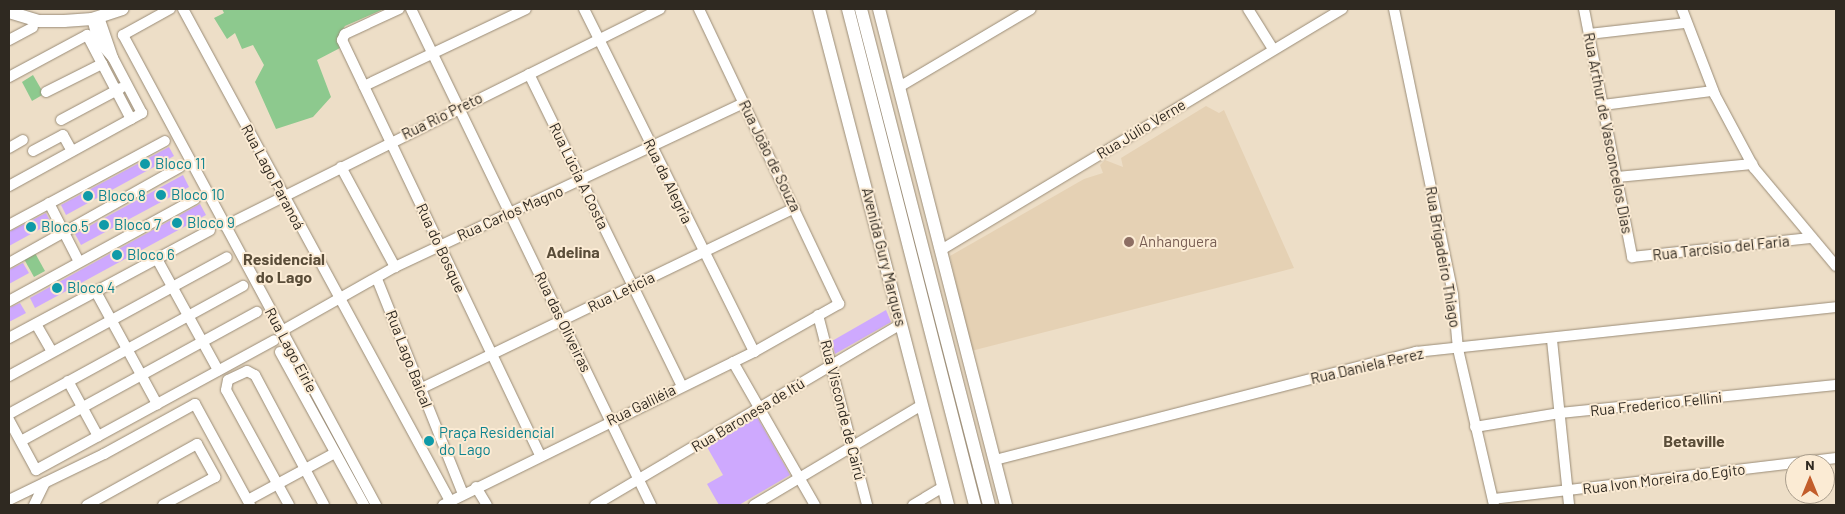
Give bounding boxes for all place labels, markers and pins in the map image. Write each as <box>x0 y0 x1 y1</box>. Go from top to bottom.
place label: Bloco 11 <box>155 155 206 173</box>
marker: Bloco 11 <box>139 158 151 170</box>
place label: Bloco 10 <box>171 186 225 204</box>
place label: Bloco 8 <box>98 187 146 205</box>
marker: Bloco 10 <box>155 189 167 201</box>
marker: Bloco 8 <box>82 190 94 202</box>
place label: Bloco 9 <box>187 214 235 232</box>
place label: Bloco 7 <box>114 216 161 234</box>
marker: Bloco 9 <box>171 217 183 229</box>
place label: Bloco 5 <box>41 218 89 236</box>
marker: Bloco 7 <box>98 219 110 231</box>
marker: Bloco 5 <box>25 221 37 233</box>
place label: Anhanguera <box>1139 233 1217 251</box>
marker: Anhanguera <box>1123 236 1135 248</box>
place label: Bloco 6 <box>127 246 175 264</box>
marker: Bloco 6 <box>111 249 123 261</box>
place label: Bloco 4 <box>67 279 115 297</box>
marker: Bloco 4 <box>51 282 63 294</box>
place label: Praça Residencial do Lago <box>439 423 554 458</box>
marker: Praça Residencial do Lago <box>423 435 435 447</box>

